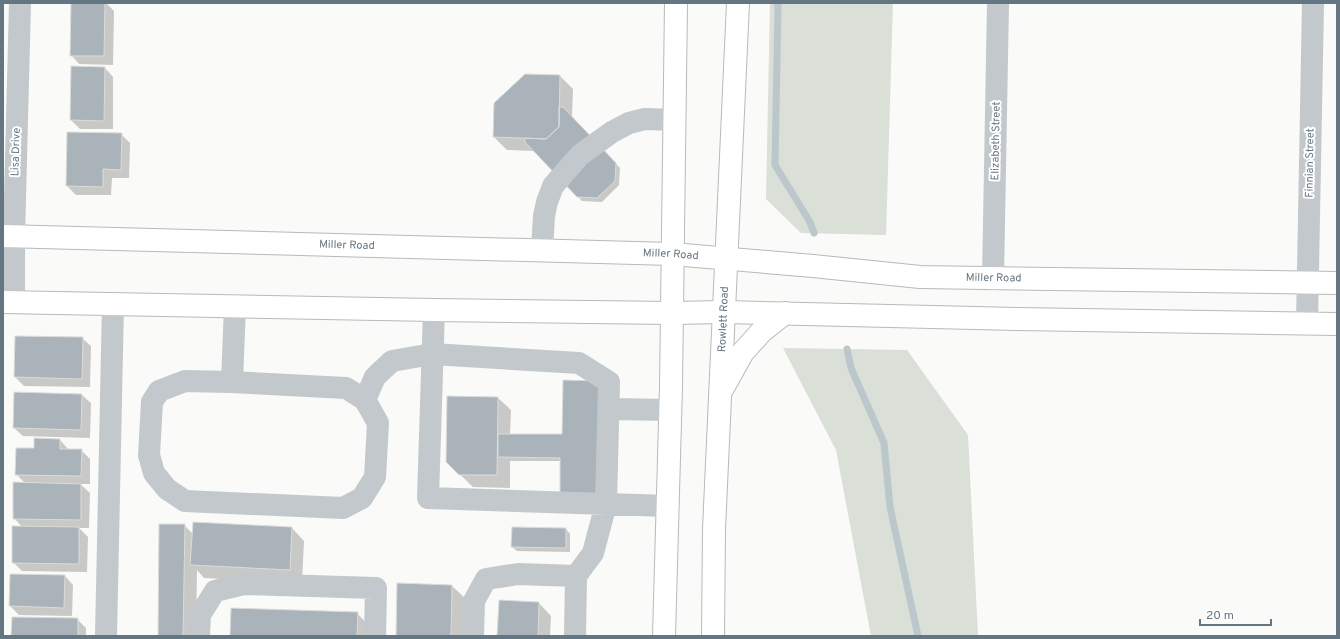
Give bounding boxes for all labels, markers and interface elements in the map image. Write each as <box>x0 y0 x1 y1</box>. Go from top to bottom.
street label: Elizabeth Street <box>988 101 1004 181</box>
street label: Lisa Drive <box>8 127 24 176</box>
street label: Finnian Street <box>1302 128 1318 198</box>
street label: Miller Road <box>319 238 375 253</box>
street label: Miller Road <box>643 246 699 263</box>
street label: Miller Road <box>966 271 1022 285</box>
street label: Rowlett Road <box>715 286 732 352</box>
scale bar <box>1200 601 1271 627</box>
text: 20 m <box>1206 608 1234 624</box>

